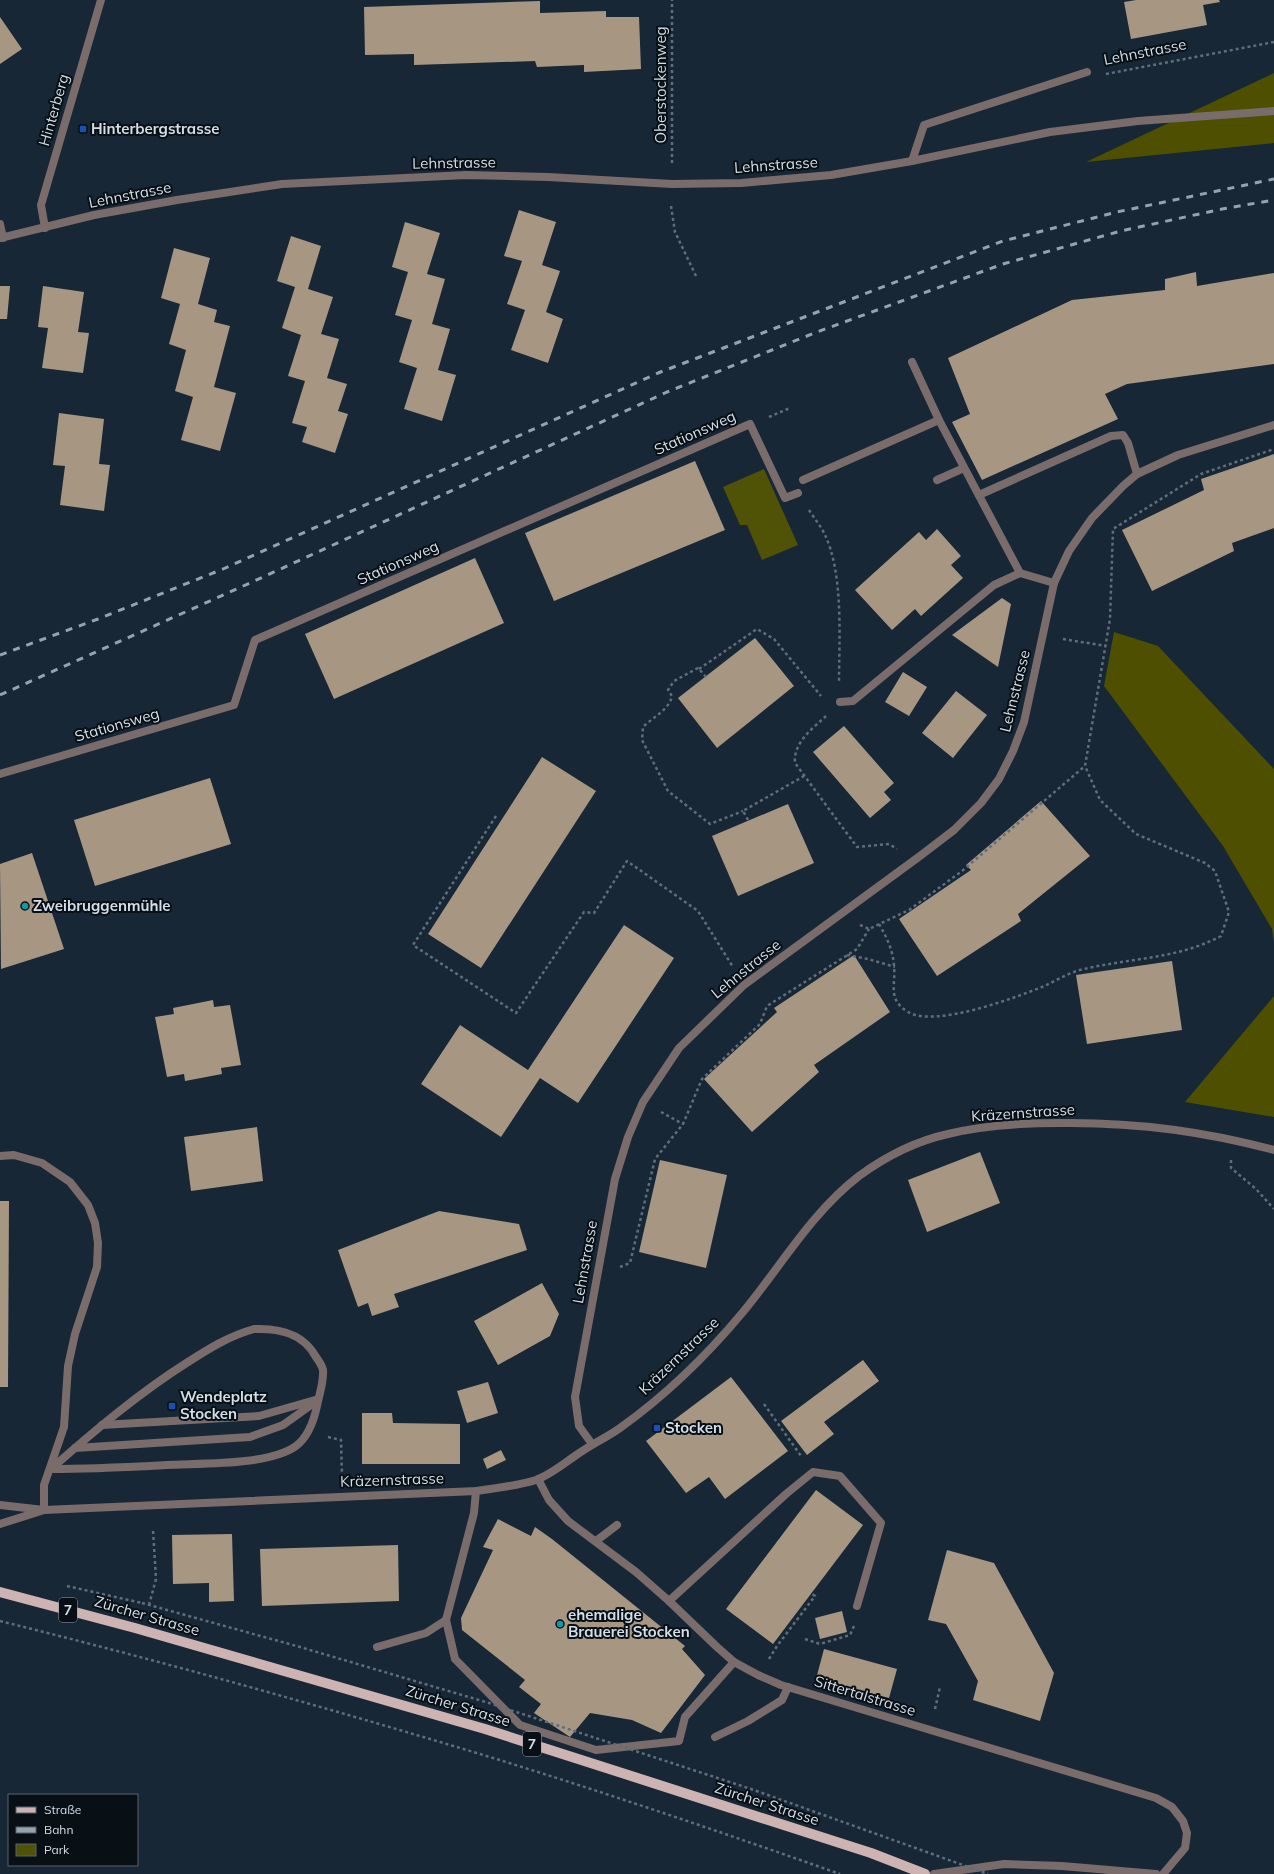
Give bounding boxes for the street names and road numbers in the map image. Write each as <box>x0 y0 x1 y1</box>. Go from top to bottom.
street label: Oberstockenweg <box>651 26 670 144</box>
street label: Lehnstrasse <box>1102 34 1188 69</box>
street label: Hinterberg <box>34 72 73 148</box>
street label: Lehnstrasse <box>412 152 496 173</box>
street label: Lehnstrasse <box>733 152 818 177</box>
street label: Lehnstrasse <box>87 177 173 212</box>
street label: Stationsweg <box>651 406 738 459</box>
street label: Stationsweg <box>354 536 441 589</box>
street label: Lehnstrasse <box>995 648 1034 734</box>
street label: Stationsweg <box>72 703 161 746</box>
street label: Lehnstrasse <box>707 935 784 1002</box>
street label: Kräzernstrasse <box>970 1099 1076 1126</box>
street label: Lehnstrasse <box>568 1219 601 1305</box>
street label: Kräzernstrasse <box>635 1313 723 1399</box>
street label: Kräzernstrasse <box>340 1468 444 1491</box>
street label: Zürcher Strasse <box>92 1591 202 1640</box>
road number: 7 <box>59 1598 77 1622</box>
street label: Sittertalstrasse <box>812 1671 918 1720</box>
street label: Zürcher Strasse <box>403 1681 513 1730</box>
road number: 7 <box>523 1732 541 1756</box>
street label: Zürcher Strasse <box>713 1778 822 1829</box>

